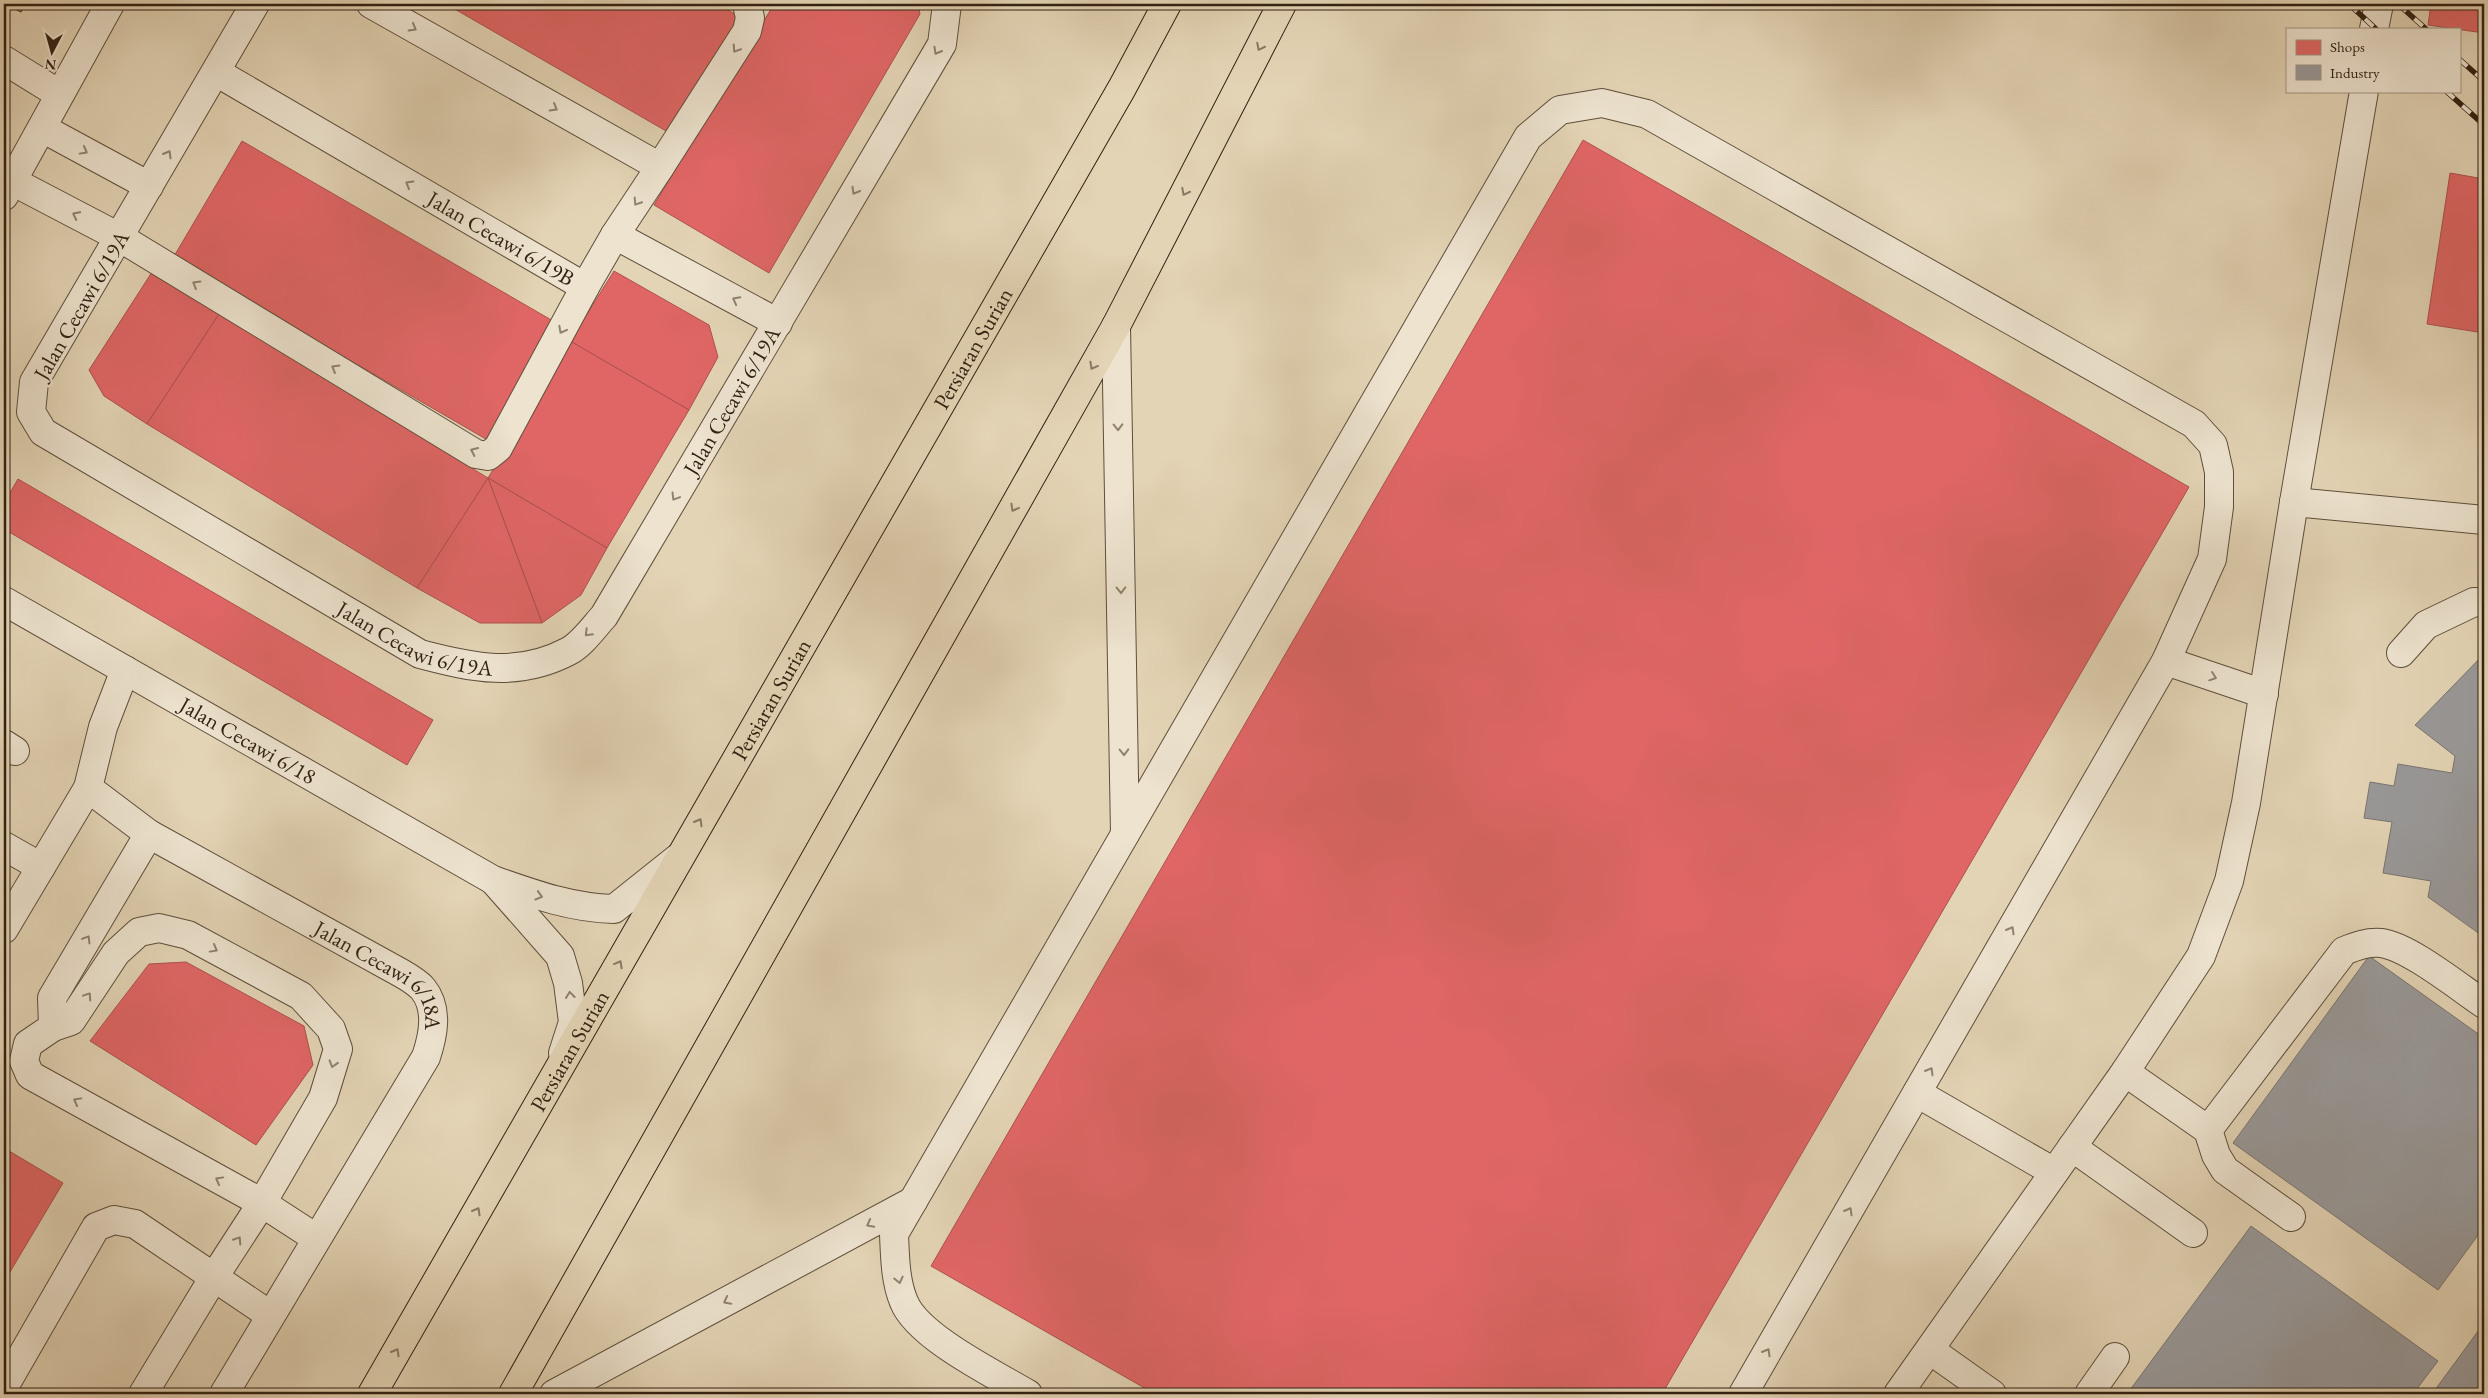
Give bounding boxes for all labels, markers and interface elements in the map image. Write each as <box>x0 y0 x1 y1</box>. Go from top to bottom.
one-way arrow <box>408 21 417 31</box>
north arrow <box>28 28 78 78</box>
legend <box>2286 28 2460 92</box>
text: Shops <box>2330 37 2365 56</box>
one-way arrow <box>1256 42 1266 51</box>
one-way arrow <box>732 43 742 52</box>
one-way arrow <box>934 46 944 55</box>
text: N <box>43 55 57 74</box>
text: Industry <box>2330 63 2380 82</box>
one-way arrow <box>549 102 558 112</box>
one-way arrow <box>79 145 88 155</box>
one-way arrow <box>161 151 171 160</box>
one-way arrow <box>406 181 415 191</box>
street label: Jalan Cecawi 6/19B <box>420 183 580 293</box>
one-way arrow <box>852 186 862 195</box>
one-way arrow <box>1181 186 1191 195</box>
one-way arrow <box>633 197 643 206</box>
one-way arrow <box>72 211 81 221</box>
street label: Jalan Cecawi 6/19A <box>26 225 136 387</box>
one-way arrow <box>192 280 201 290</box>
street label: Persiaran Surian <box>927 282 1020 414</box>
one-way arrow <box>732 296 741 306</box>
street label: Jalan Cecawi 6/19A <box>676 321 787 482</box>
one-way arrow <box>558 324 568 333</box>
one-way arrow <box>1090 361 1100 370</box>
one-way arrow <box>331 364 340 374</box>
one-way arrow <box>1113 424 1123 431</box>
one-way arrow <box>470 447 479 458</box>
one-way arrow <box>672 492 682 501</box>
one-way arrow <box>1010 502 1020 511</box>
one-way arrow <box>1116 586 1126 594</box>
street label: Jalan Cecawi 6/19A <box>330 593 495 683</box>
one-way arrow <box>584 627 593 636</box>
street label: Persiaran Surian <box>725 633 818 766</box>
one-way arrow <box>2208 671 2216 681</box>
street label: Jalan Cecawi 6/18 <box>173 689 321 791</box>
one-way arrow <box>1118 748 1129 756</box>
one-way arrow <box>692 819 702 828</box>
one-way arrow <box>535 890 543 900</box>
street label: Jalan Cecawi 6/18A <box>307 913 447 1032</box>
one-way arrow <box>2005 926 2015 935</box>
one-way arrow <box>81 935 91 944</box>
one-way arrow <box>209 943 218 953</box>
one-way arrow <box>612 960 622 969</box>
street label: Persiaran Surian <box>523 985 616 1117</box>
one-way arrow <box>565 991 576 999</box>
one-way arrow <box>81 992 91 1001</box>
one-way arrow <box>329 1059 339 1067</box>
one-way arrow <box>1924 1067 1934 1076</box>
one-way arrow <box>74 1097 83 1107</box>
one-way arrow <box>216 1176 225 1186</box>
one-way arrow <box>471 1208 481 1217</box>
one-way arrow <box>1842 1208 1852 1217</box>
one-way arrow <box>867 1218 876 1228</box>
one-way arrow <box>232 1237 241 1246</box>
one-way arrow <box>893 1275 904 1284</box>
one-way arrow <box>724 1295 733 1305</box>
one-way arrow <box>390 1348 400 1357</box>
one-way arrow <box>1761 1348 1771 1357</box>

